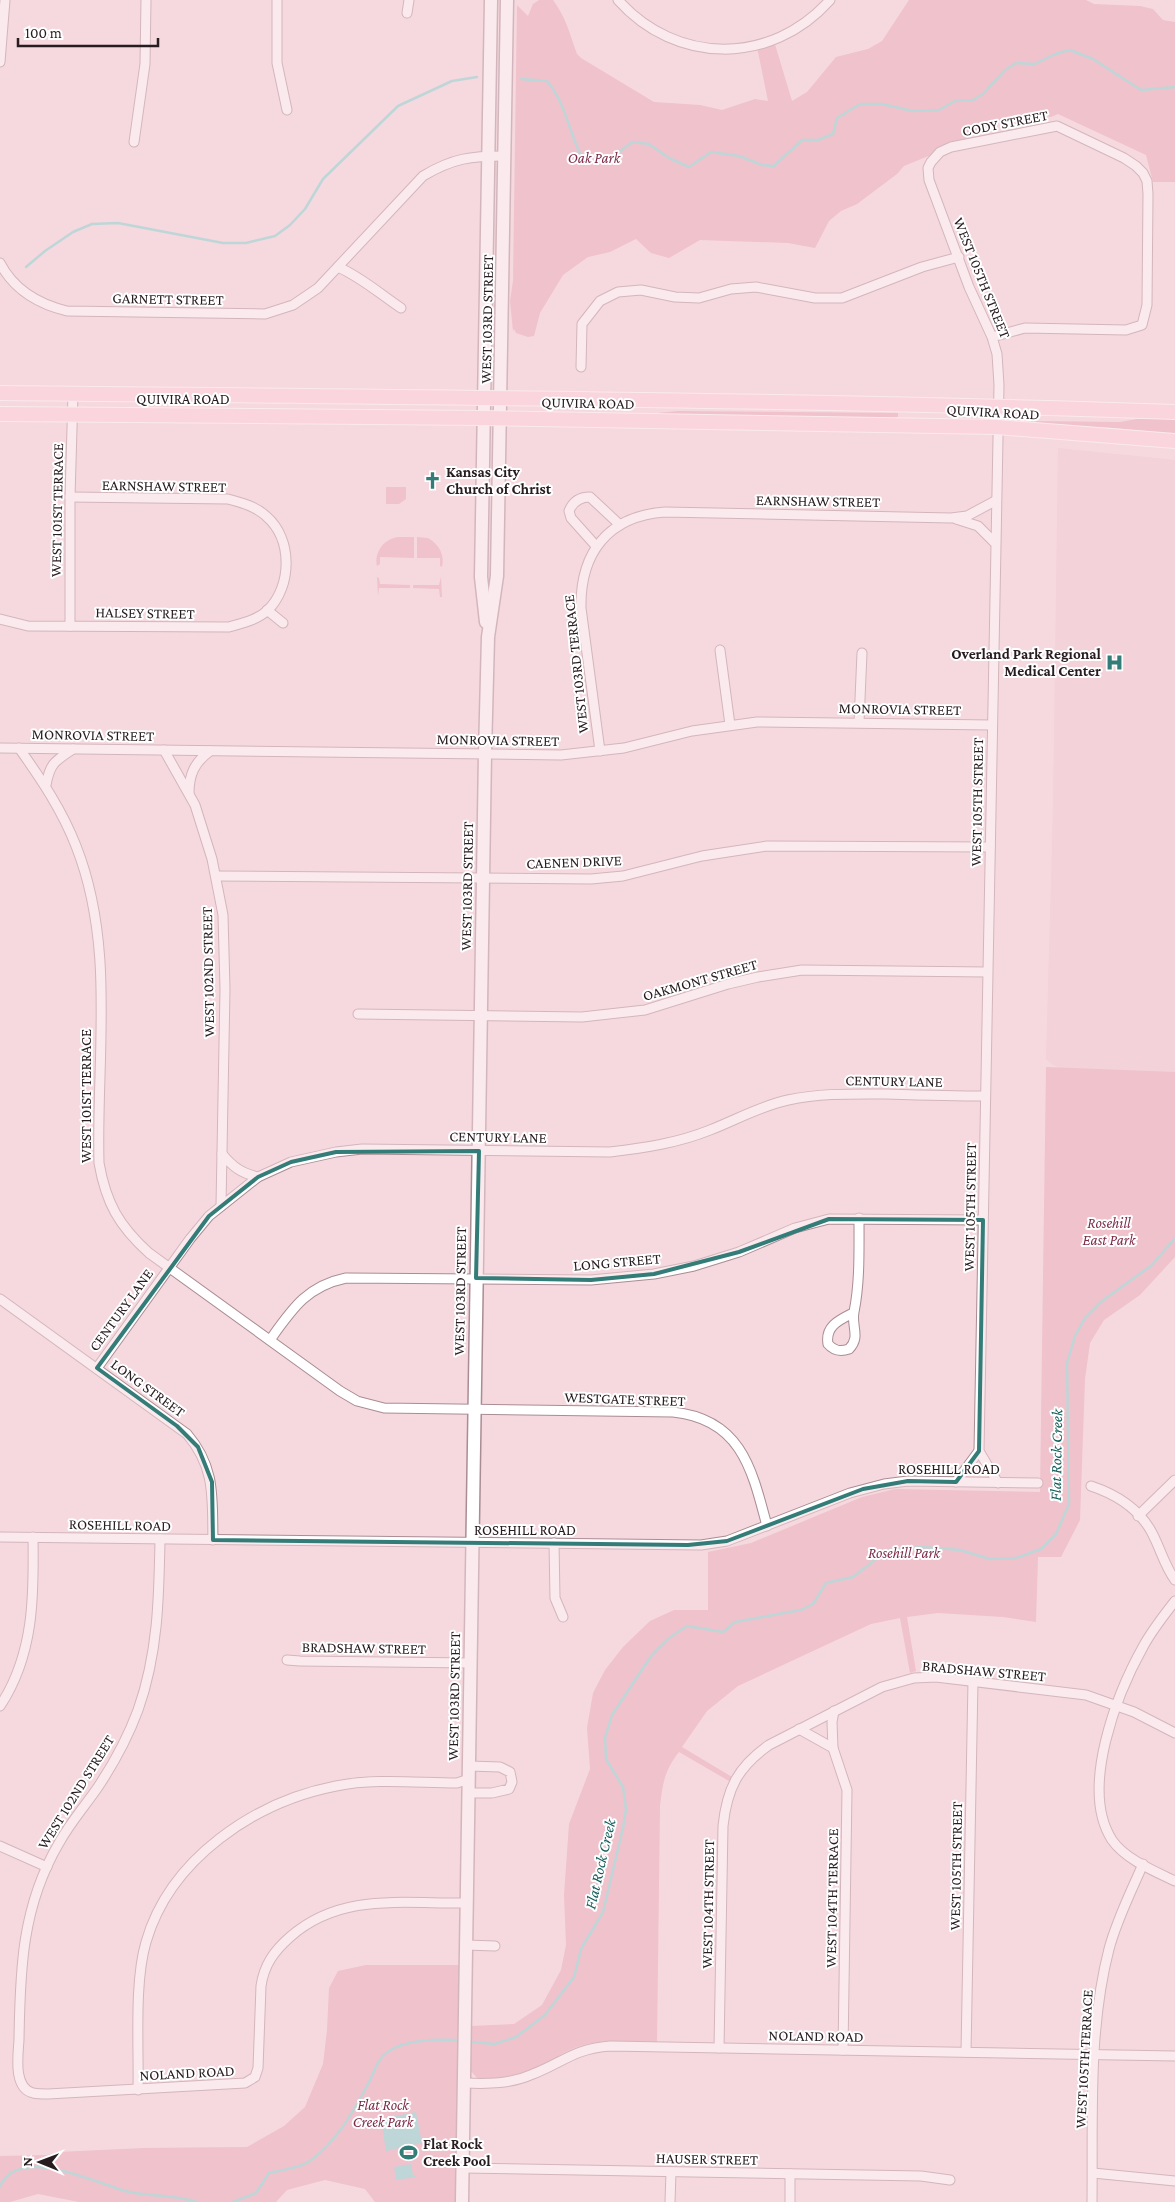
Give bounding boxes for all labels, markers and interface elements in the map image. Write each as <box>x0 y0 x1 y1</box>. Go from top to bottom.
scale bar <box>18 15 158 47</box>
text: 100 m <box>25 25 62 41</box>
street label: CODY STREET <box>961 107 1049 139</box>
park label: Oak Park <box>568 150 622 166</box>
street label: WEST 105TH STREET <box>950 215 1014 341</box>
street label: WEST 103RD STREET <box>478 254 496 384</box>
street label: GARNETT STREET <box>112 290 224 308</box>
street label: QUIVIRA ROAD <box>136 391 230 407</box>
street label: QUIVIRA ROAD <box>541 394 635 412</box>
street label: QUIVIRA ROAD <box>946 402 1040 422</box>
street label: WEST 101ST TERRACE <box>48 443 66 577</box>
place label: Kansas City Church of Christ <box>446 464 552 497</box>
church icon: Kansas City Church of Christ <box>422 471 442 491</box>
street label: EARNSHAW STREET <box>102 477 226 495</box>
street label: EARNSHAW STREET <box>756 492 880 510</box>
street label: WEST 103RD TERRACE <box>561 594 591 734</box>
street label: HALSEY STREET <box>95 604 195 622</box>
place label: Overland Park Regional Medical Center <box>951 646 1102 679</box>
hospital icon: Overland Park Regional Medical Center <box>1105 653 1125 673</box>
street label: MONROVIA STREET <box>839 700 961 718</box>
street label: MONROVIA STREET <box>32 726 154 744</box>
street label: MONROVIA STREET <box>437 731 559 749</box>
street label: WEST 105TH STREET <box>968 737 986 867</box>
street label: WEST 103RD STREET <box>458 821 476 951</box>
street label: CAENEN DRIVE <box>526 852 622 872</box>
street label: WEST 102ND STREET <box>199 906 217 1038</box>
street label: OAKMONT STREET <box>641 956 759 1004</box>
street label: WEST 101ST TERRACE <box>78 1029 94 1163</box>
street label: CENTURY LANE <box>845 1072 943 1090</box>
street label: CENTURY LANE <box>449 1128 547 1146</box>
street label: WEST 105TH STREET <box>961 1142 979 1272</box>
park label: Rosehill East Park <box>1083 1215 1137 1248</box>
street label: WEST 103RD STREET <box>451 1226 469 1356</box>
street label: LONG STREET <box>573 1250 661 1274</box>
street label: CENTURY LANE <box>86 1266 156 1354</box>
street label: LONG STREET <box>108 1356 188 1420</box>
street label: WESTGATE STREET <box>564 1389 686 1409</box>
water label: Flat Rock Creek <box>1047 1408 1065 1501</box>
street label: ROSEHILL ROAD <box>898 1461 1000 1477</box>
street label: ROSEHILL ROAD <box>69 1516 171 1534</box>
street label: ROSEHILL ROAD <box>474 1522 576 1538</box>
park label: Rosehill Park <box>868 1545 942 1561</box>
street label: WEST 103RD STREET <box>445 1631 463 1761</box>
street label: BRADSHAW STREET <box>302 1639 426 1657</box>
street label: BRADSHAW STREET <box>921 1658 1047 1684</box>
street label: WEST 102ND STREET <box>35 1732 117 1852</box>
street label: WEST 105TH STREET <box>947 1801 965 1931</box>
water label: Flat Rock Creek <box>581 1816 619 1911</box>
street label: WEST 104TH TERRACE <box>823 1828 841 1968</box>
street label: WEST 104TH STREET <box>699 1839 717 1969</box>
street label: WEST 105TH TERRACE <box>1072 1989 1096 2129</box>
street label: NOLAND ROAD <box>768 2027 864 2045</box>
street label: NOLAND ROAD <box>139 2063 235 2083</box>
park label: Flat Rock Creek Park <box>353 2097 415 2130</box>
place label: Flat Rock Creek Pool <box>423 2136 491 2169</box>
north arrow <box>15 2137 65 2187</box>
sports icon: Flat Rock Creek Pool <box>399 2143 419 2163</box>
street label: HAUSER STREET <box>656 2150 758 2168</box>
text: N <box>19 2156 35 2167</box>

